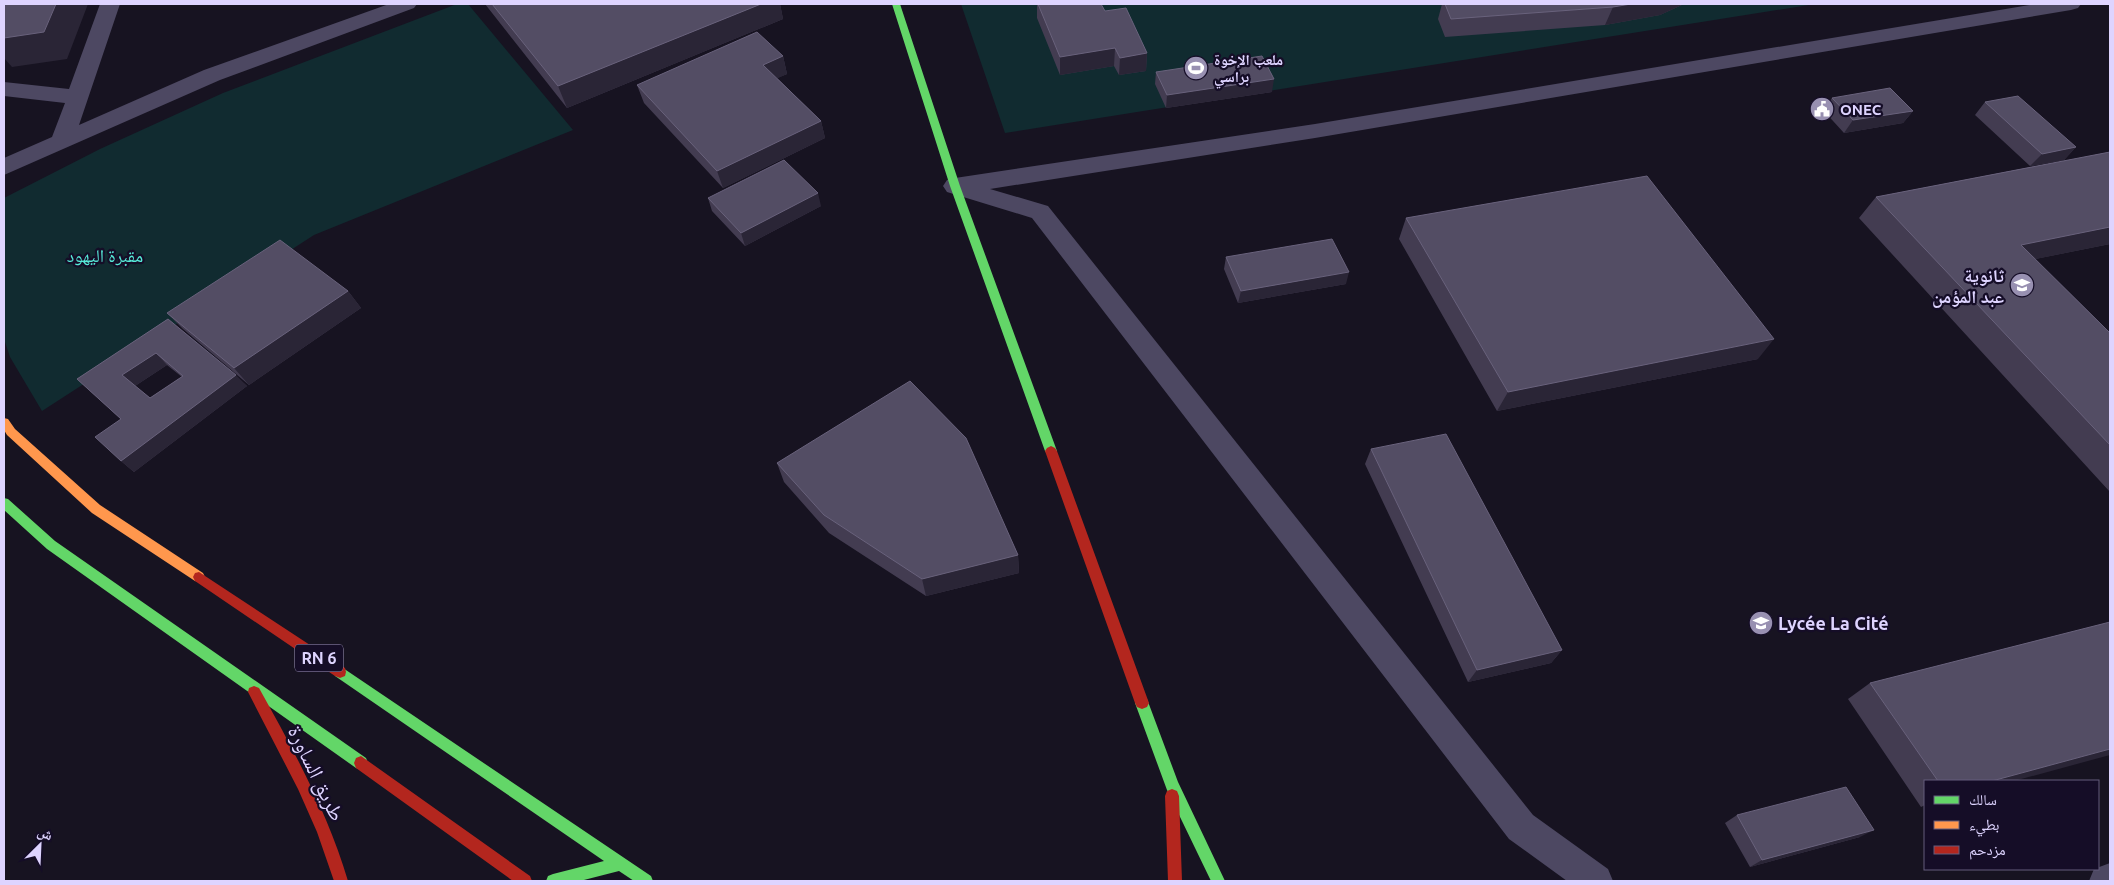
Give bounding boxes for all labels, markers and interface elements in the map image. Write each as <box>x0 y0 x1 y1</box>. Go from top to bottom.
place label: ملعب الإخوة براسي <box>1214 51 1283 88</box>
sports icon: ملعب الإخوة براسي <box>1183 55 1209 81</box>
public building icon: ONEC <box>1809 96 1835 122</box>
place label: ONEC <box>1840 101 1882 118</box>
park label: مقبرة اليهود <box>67 245 143 267</box>
place label: ثانوية عبد المؤمن <box>1932 265 2004 308</box>
school or university icon: ثانوية عبد المؤمن <box>2009 272 2035 298</box>
school or university icon: Lycée La Cité <box>1748 610 1774 636</box>
place label: Lycée La Cité <box>1778 613 1889 633</box>
road number: RN 6 <box>295 644 343 671</box>
street label: طريق الساورة <box>282 721 350 825</box>
legend <box>1924 780 2099 870</box>
text: سالك <box>1969 791 1997 808</box>
text: بطيء <box>1969 816 1999 837</box>
north arrow <box>15 820 65 870</box>
text: ش <box>35 823 55 844</box>
text: مزدحم <box>1969 841 2006 860</box>

